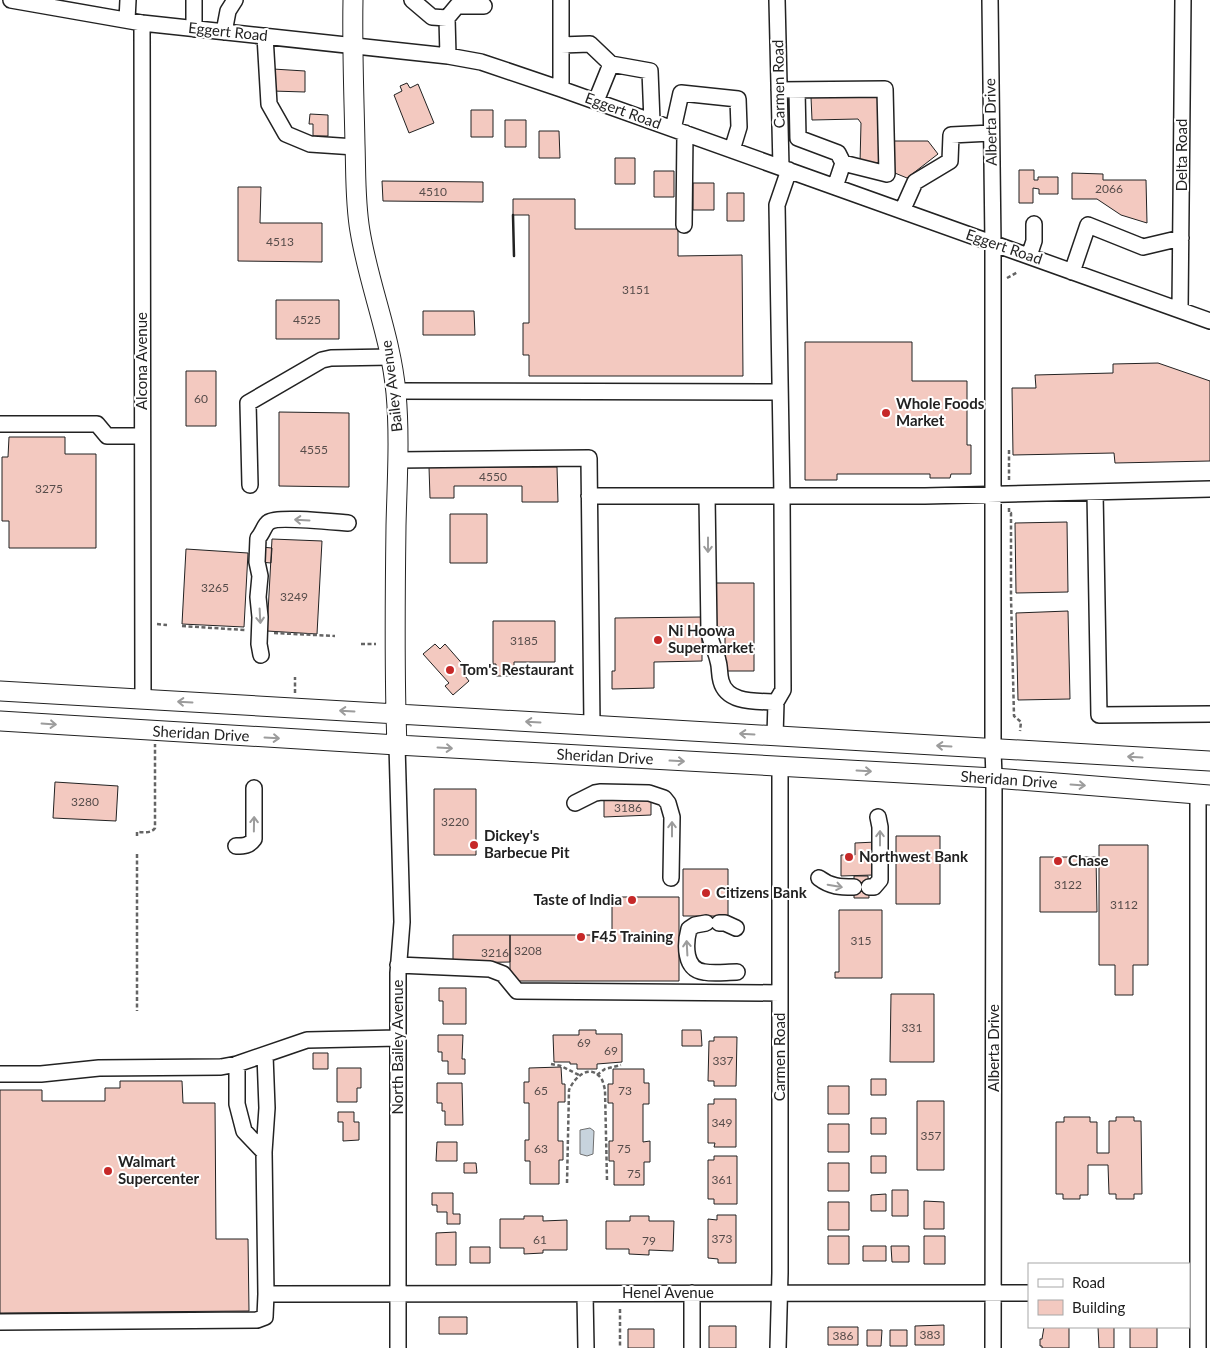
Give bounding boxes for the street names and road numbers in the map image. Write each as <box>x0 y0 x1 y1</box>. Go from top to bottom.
street label: Eggert Road <box>187 18 269 44</box>
street label: Carmen Road <box>768 40 788 129</box>
street label: Alberta Drive <box>980 78 1000 166</box>
street label: Eggert Road <box>583 88 664 132</box>
street label: Delta Road <box>1172 119 1190 191</box>
street label: Eggert Road <box>964 225 1045 268</box>
street label: Alcona Avenue <box>132 312 150 410</box>
street label: Bailey Avenue <box>376 339 406 433</box>
street label: Sheridan Drive <box>152 721 250 745</box>
street label: Sheridan Drive <box>556 744 654 768</box>
street label: Sheridan Drive <box>960 767 1058 791</box>
street label: North Bailey Avenue <box>388 979 406 1115</box>
street label: Alberta Drive <box>984 1004 1002 1092</box>
street label: Carmen Road <box>770 1013 788 1101</box>
street label: Henel Avenue <box>622 1283 714 1301</box>

